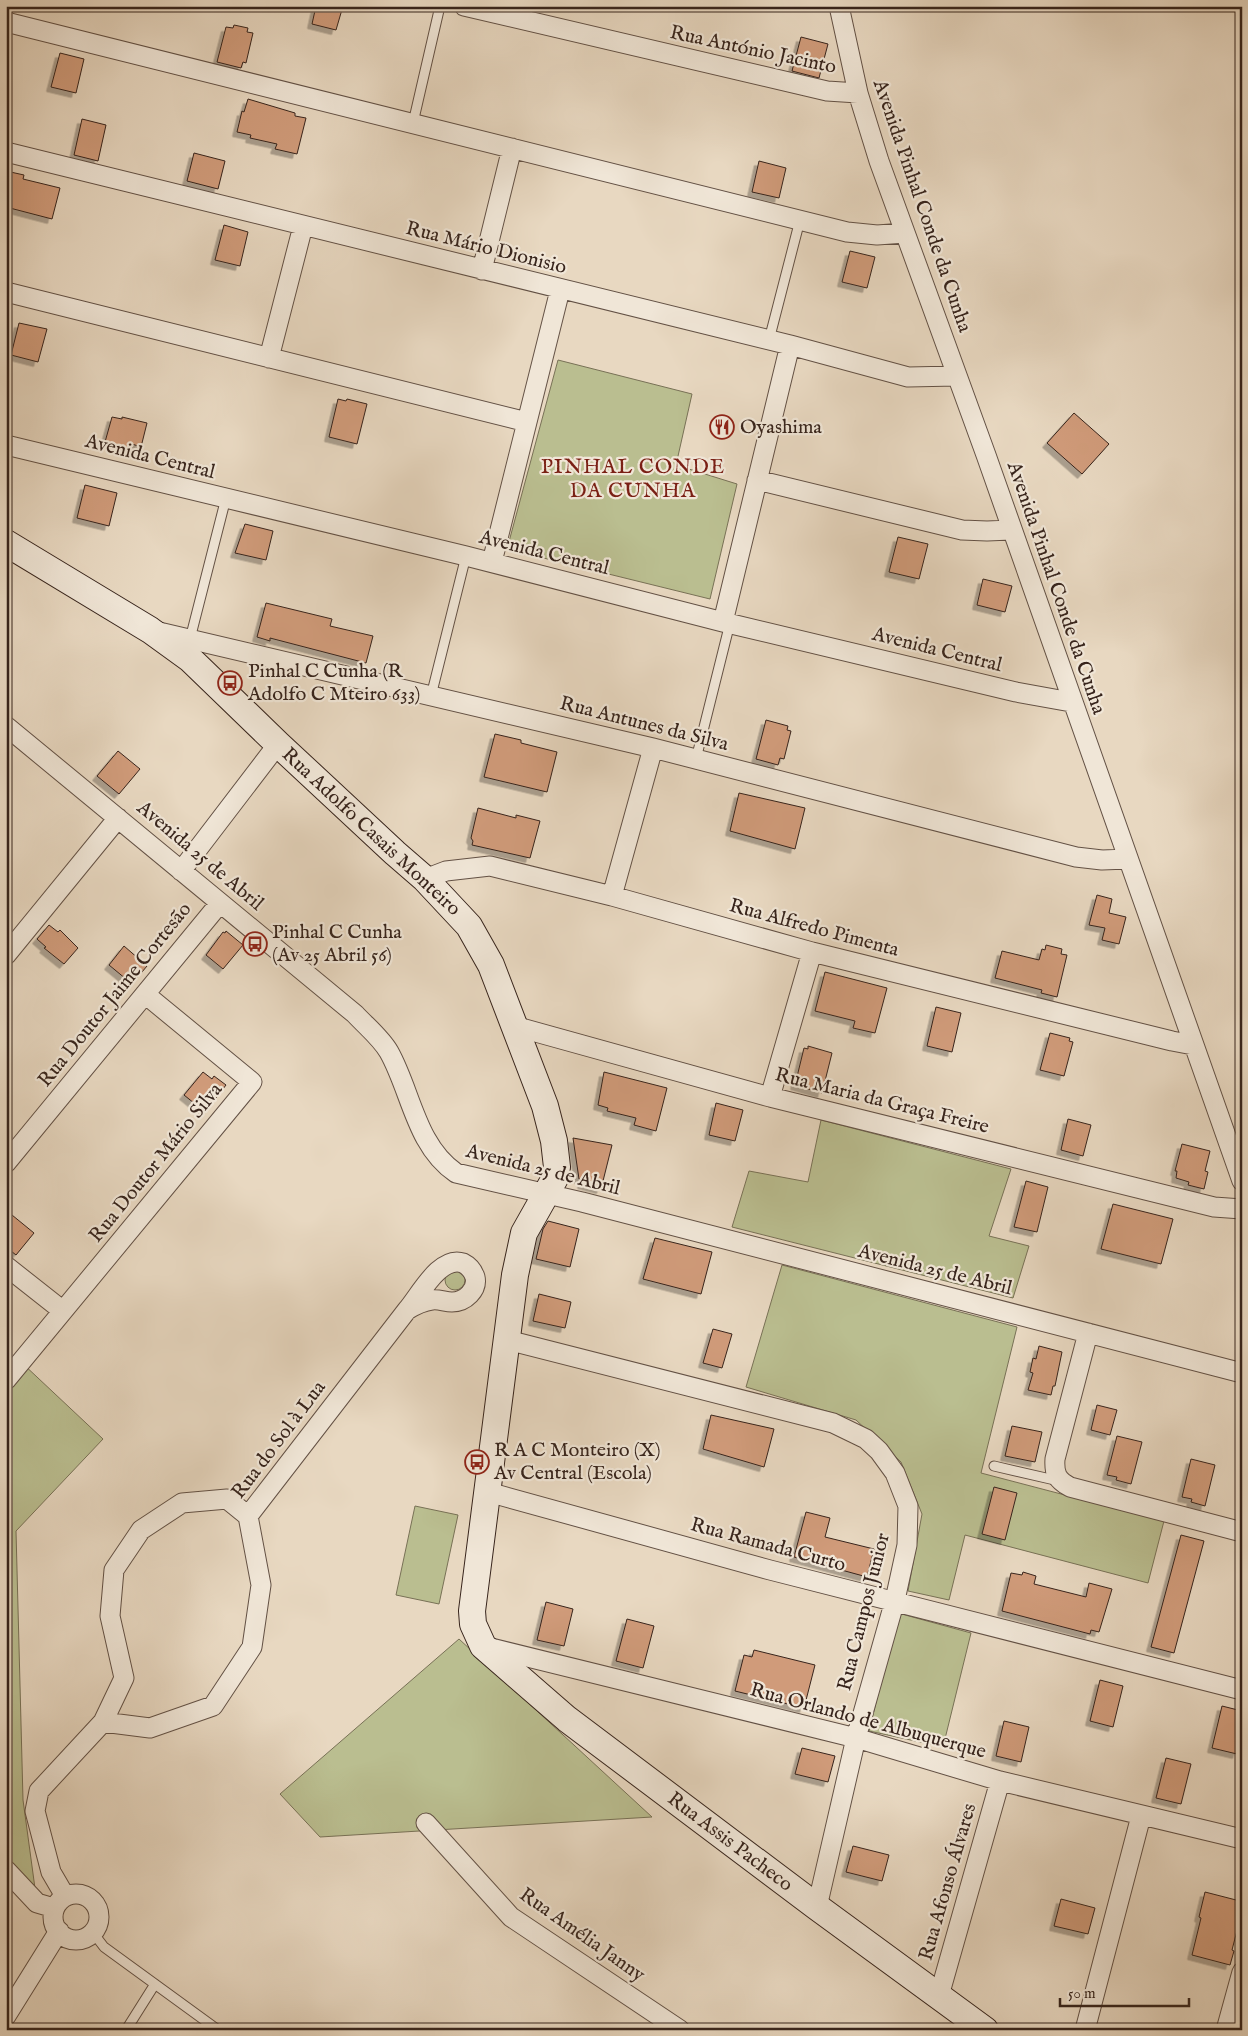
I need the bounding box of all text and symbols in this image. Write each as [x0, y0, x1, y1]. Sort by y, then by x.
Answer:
street label: Rua António Jacinto [667, 20, 839, 80]
street label: Avenida Pinhal Conde da Cunha [867, 75, 977, 336]
street label: Rua Mário Dionisio [403, 216, 569, 280]
restaurant icon: Oyashima [709, 414, 735, 440]
place label: Oyashima [740, 415, 822, 440]
street label: Avenida Central [81, 429, 218, 485]
district label: PINHAL CONDE DA CUNHA [541, 454, 725, 505]
street label: Avenida Pinhal Conde da Cunha [1001, 457, 1111, 718]
street label: Avenida Central [475, 525, 612, 581]
street label: Avenida Central [868, 622, 1005, 678]
place label: Pinhal C Cunha (R Adolfo C Mteiro 633) [247, 659, 420, 707]
bus stop icon: Pinhal C Cunha (R Adolfo C Mteiro 633) [217, 670, 243, 696]
street label: Rua Antunes da Silva [557, 691, 731, 757]
street label: Rua Adolfo Casais Monteiro [276, 742, 466, 922]
street label: Avenida 25 de Abril [131, 795, 269, 917]
street label: Rua Alfredo Pimenta [726, 893, 902, 963]
street label: Rua Doutor Jaime Cortesão [33, 897, 197, 1092]
place label: Pinhal C Cunha (Av 25 Abril 56) [272, 920, 402, 968]
bus stop icon: Pinhal C Cunha (Av 25 Abril 56) [242, 931, 268, 957]
street label: Rua Maria da Graça Freire [772, 1062, 992, 1140]
street label: Rua Doutor Mário Silva [84, 1078, 228, 1248]
street label: Avenida 25 de Abril [462, 1139, 623, 1201]
street label: Avenida 25 de Abril [854, 1239, 1015, 1301]
street label: Rua do Sol à Lua [226, 1376, 332, 1504]
place label: R A C Monteiro (X) Av Central (Escola) [493, 1438, 661, 1486]
bus stop icon: R A C Monteiro (X) Av Central (Escola) [464, 1449, 490, 1475]
street label: Rua Ramada Curto [688, 1512, 849, 1578]
street label: Rua Campos Junior [832, 1530, 896, 1694]
street label: Rua Orlando de Albuquerque [747, 1677, 989, 1765]
street label: Rua Assis Pacheco [662, 1787, 798, 1897]
street label: Rua Afonso Álvares [914, 1800, 982, 1964]
street label: Rua Amélia Janny [514, 1882, 650, 1988]
scale bar [1060, 1976, 1189, 2008]
text: 50 m [1068, 1984, 1096, 2003]

